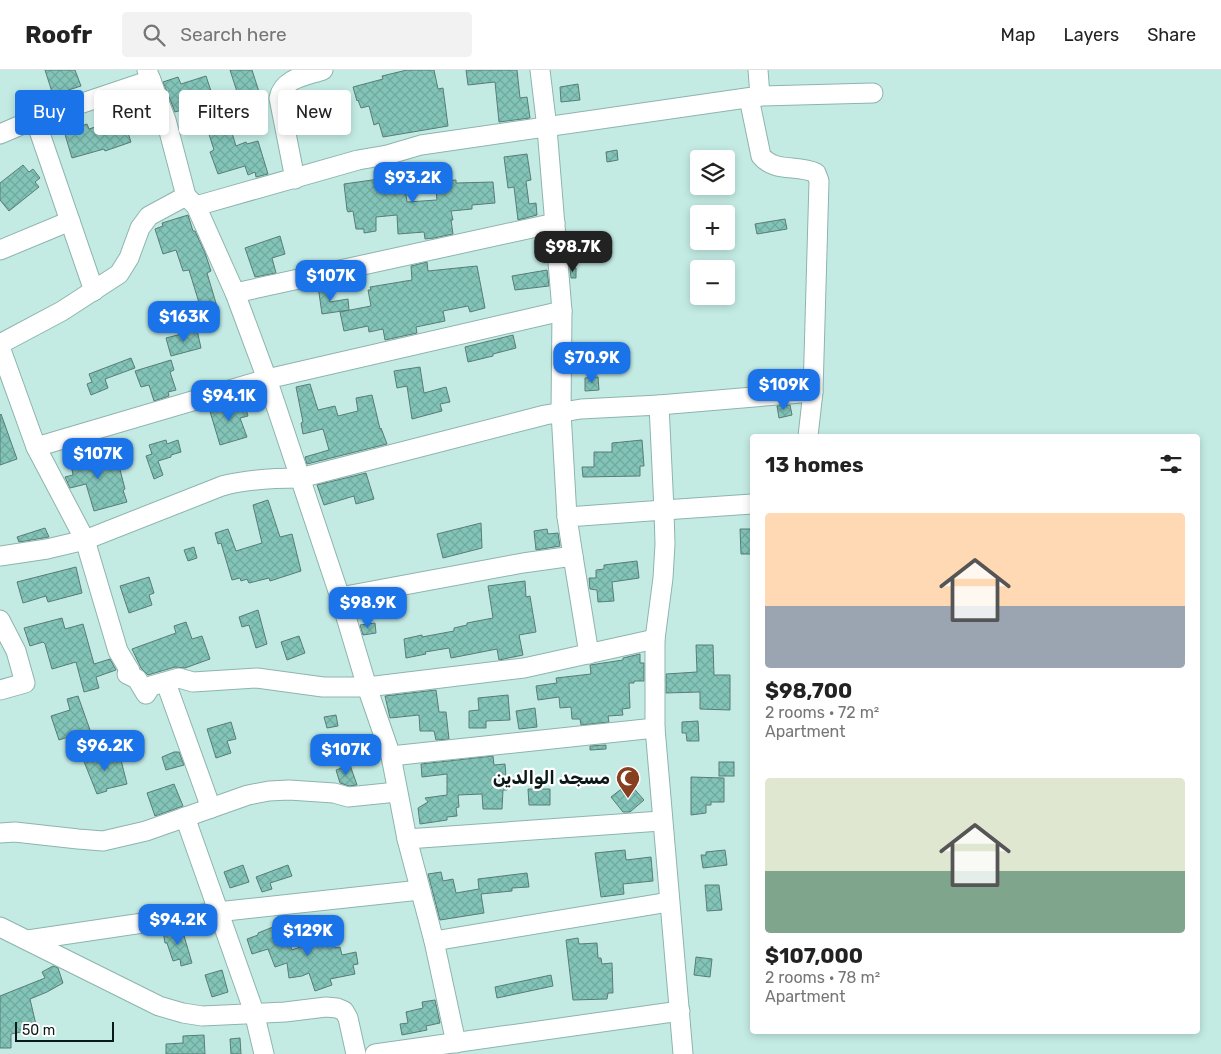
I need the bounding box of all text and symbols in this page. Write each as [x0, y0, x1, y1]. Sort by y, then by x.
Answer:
search box [122, 12, 472, 57]
text: Roofr [25, 21, 92, 49]
icon: search [140, 21, 168, 49]
text: Search here [180, 23, 287, 46]
text: Map [1001, 24, 1036, 46]
text: Layers [1064, 24, 1119, 46]
text: Share [1147, 24, 1196, 46]
chip: Buy [15, 90, 84, 135]
chip: Rent [94, 90, 169, 135]
chip: Filters [179, 90, 268, 135]
chip: New [278, 90, 351, 135]
map controls [690, 150, 735, 305]
button: layers [690, 150, 735, 195]
pin: $93.2K [372, 162, 454, 204]
text: $93.2K [385, 168, 441, 187]
button: + [690, 205, 735, 250]
pin: $98.7K [532, 230, 614, 273]
text: $98.7K [545, 237, 601, 256]
pin: $107K [296, 260, 366, 302]
button: − [690, 260, 735, 305]
text: $107K [306, 266, 356, 285]
pin: $163K [149, 300, 219, 343]
text: $163K [159, 307, 209, 326]
pin: $70.9K [551, 342, 633, 384]
text: $70.9K [564, 348, 620, 367]
pin: $109K [749, 368, 819, 411]
text: $109K [759, 375, 809, 394]
pin: $94.1K [188, 380, 270, 422]
text: $94.1K [202, 386, 256, 405]
pin: $107K [63, 438, 133, 480]
text: $107K [73, 444, 123, 463]
icon: filters [1157, 450, 1185, 478]
text: 13 homes [765, 452, 864, 477]
icon: home [930, 545, 1020, 635]
pin: $98.9K [327, 586, 409, 629]
text: $98.9K [340, 593, 396, 612]
text: $98,700 [765, 678, 852, 703]
text: 2 rooms · 72 m² [765, 703, 879, 722]
text: Apartment [765, 722, 845, 741]
pin: $96.2K [64, 730, 146, 772]
pin: $107K [311, 734, 381, 776]
text: $96.2K [77, 736, 133, 755]
text: $107K [321, 740, 371, 759]
mosque icon: مسجد الوالدين [615, 765, 641, 799]
place label: مسجد الوالدين [493, 767, 610, 789]
icon: home [930, 810, 1020, 900]
pin: $94.2K [137, 904, 219, 946]
text: $94.2K [149, 910, 207, 929]
pin: $129K [273, 914, 343, 957]
text: $129K [283, 921, 333, 940]
text: $107,000 [765, 943, 863, 968]
text: 2 rooms · 78 m² [765, 968, 880, 987]
text: Apartment [765, 987, 845, 1006]
scale bar [15, 1019, 114, 1042]
text: 50 m [22, 1022, 55, 1039]

